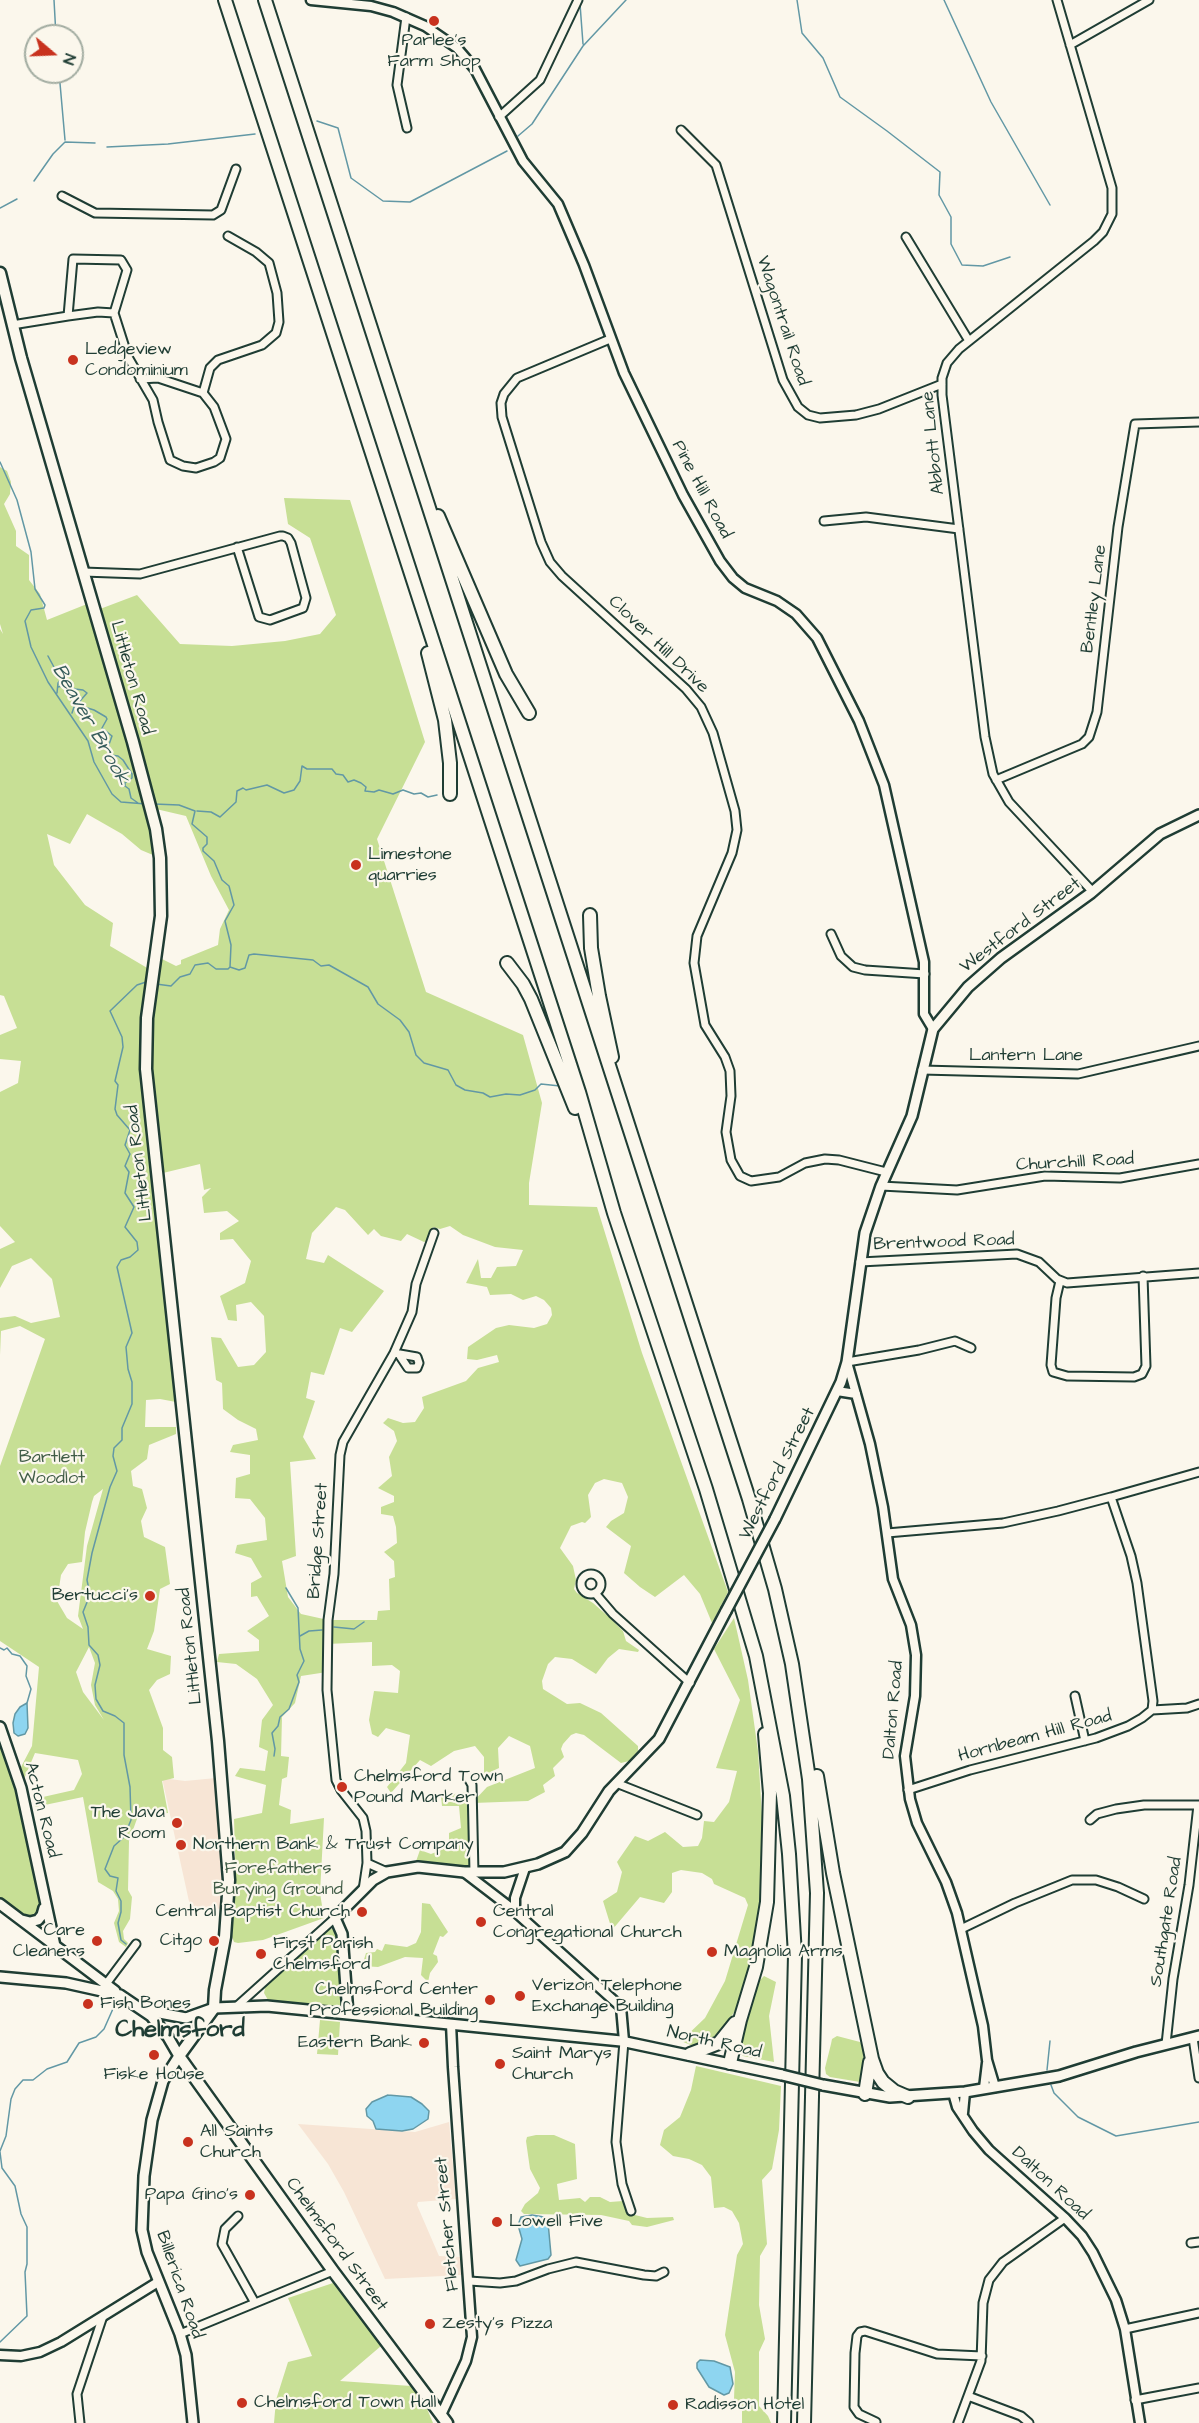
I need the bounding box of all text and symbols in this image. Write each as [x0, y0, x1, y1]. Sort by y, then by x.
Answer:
marker: Parlee's Farm Shop [427, 14, 441, 28]
north arrow [24, 24, 84, 84]
place label: Parlee's Farm Shop [387, 30, 481, 72]
text: N [57, 51, 81, 68]
street label: Wagontrail Road [751, 253, 813, 389]
place label: Ledgeview Condominium [85, 339, 188, 382]
marker: Ledgeview Condominium [66, 353, 80, 367]
street label: Abbott Lane [918, 390, 950, 496]
street label: Pine Hill Road [666, 437, 736, 543]
street label: Bentley Lane [1078, 544, 1112, 654]
street label: Clover Hill Drive [603, 591, 713, 699]
street label: Littleton Road [104, 619, 158, 737]
water label: Beaver Brook [46, 660, 134, 790]
place label: Limestone quarries [368, 844, 452, 886]
marker: Limestone quarries [349, 858, 363, 872]
street label: Westford Street [956, 874, 1086, 978]
street label: Lantern Lane [969, 1045, 1083, 1067]
street label: Littleton Road [122, 1103, 158, 1223]
street label: Churchill Road [1016, 1149, 1134, 1177]
street label: Brentwood Road [873, 1230, 1015, 1256]
street label: Westford Street [735, 1404, 821, 1544]
park label: Bartlett Woodlot [19, 1447, 85, 1490]
street label: Bridge Street [304, 1482, 334, 1600]
place label: Bertucci's [52, 1585, 138, 1607]
street label: Littleton Road [174, 1587, 208, 1705]
marker: Bertucci's [143, 1589, 157, 1603]
street label: Dalton Road [879, 1660, 909, 1760]
street label: Hornbeam Hill Road [956, 1706, 1114, 1768]
street label: Acton Road [19, 1760, 63, 1860]
place label: Chelmsford Town Pound Marker [354, 1766, 503, 1808]
marker: Chelmsford Town Pound Marker [335, 1780, 349, 1794]
place label: The Java Room [91, 1802, 165, 1844]
marker: The Java Room [170, 1816, 184, 1830]
place label: Northern Bank & Trust Company [193, 1834, 474, 1856]
marker: Northern Bank & Trust Company [174, 1838, 188, 1852]
street label: Southgate Road [1146, 1856, 1188, 1988]
park label: Forefathers Burying Ground [213, 1858, 343, 1900]
place label: Central Baptist Church [156, 1901, 350, 1923]
place label: Central Congregational Church [493, 1901, 682, 1944]
marker: Central Baptist Church [355, 1905, 369, 1919]
marker: Central Congregational Church [474, 1915, 488, 1929]
place label: Care Cleaners [13, 1920, 85, 1962]
place label: Citgo [160, 1930, 202, 1952]
place label: First Parish Chelmsford [273, 1933, 373, 1976]
marker: Care Cleaners [90, 1934, 104, 1948]
marker: Citgo [207, 1934, 221, 1948]
place label: Magnolia Arms [724, 1941, 843, 1963]
marker: Magnolia Arms [705, 1945, 719, 1959]
marker: First Parish Chelmsford [254, 1947, 268, 1961]
place label: Verizon Telephone Exchange Building [532, 1975, 682, 2018]
place label: Chelmsford Center Professional Building [309, 1979, 478, 2022]
marker: Verizon Telephone Exchange Building [513, 1989, 527, 2003]
place label: Fish Bones [100, 1993, 191, 2015]
marker: Chelmsford Center Professional Building [483, 1993, 497, 2007]
marker: Fish Bones [81, 1997, 95, 2011]
district label: Chelmsford [115, 2017, 245, 2045]
street label: North Road [665, 2022, 763, 2064]
place label: Eastern Bank [298, 2032, 412, 2054]
marker: Eastern Bank [417, 2036, 431, 2050]
place label: Saint Marys Church [512, 2043, 612, 2086]
marker: Fiske House [147, 2048, 161, 2062]
marker: Saint Marys Church [493, 2057, 507, 2071]
place label: Fiske House [103, 2064, 205, 2086]
place label: All Saints Church [200, 2121, 273, 2164]
marker: All Saints Church [181, 2135, 195, 2149]
street label: Dalton Road [1007, 2142, 1093, 2226]
street label: Fletcher Street [431, 2156, 465, 2292]
street label: Chelmsford Street [280, 2174, 392, 2316]
place label: Papa Gino's [145, 2184, 238, 2206]
marker: Papa Gino's [243, 2188, 257, 2202]
place label: Lowell Five [509, 2211, 603, 2233]
marker: Lowell Five [490, 2215, 504, 2229]
street label: Billerica Road [150, 2228, 208, 2342]
place label: Zesty's Pizza [442, 2313, 552, 2335]
marker: Zesty's Pizza [423, 2317, 437, 2331]
place label: Chelmsford Town Hall [254, 2392, 436, 2414]
place label: Radisson Hotel [685, 2394, 804, 2416]
marker: Chelmsford Town Hall [235, 2396, 249, 2410]
marker: Radisson Hotel [666, 2398, 680, 2412]

